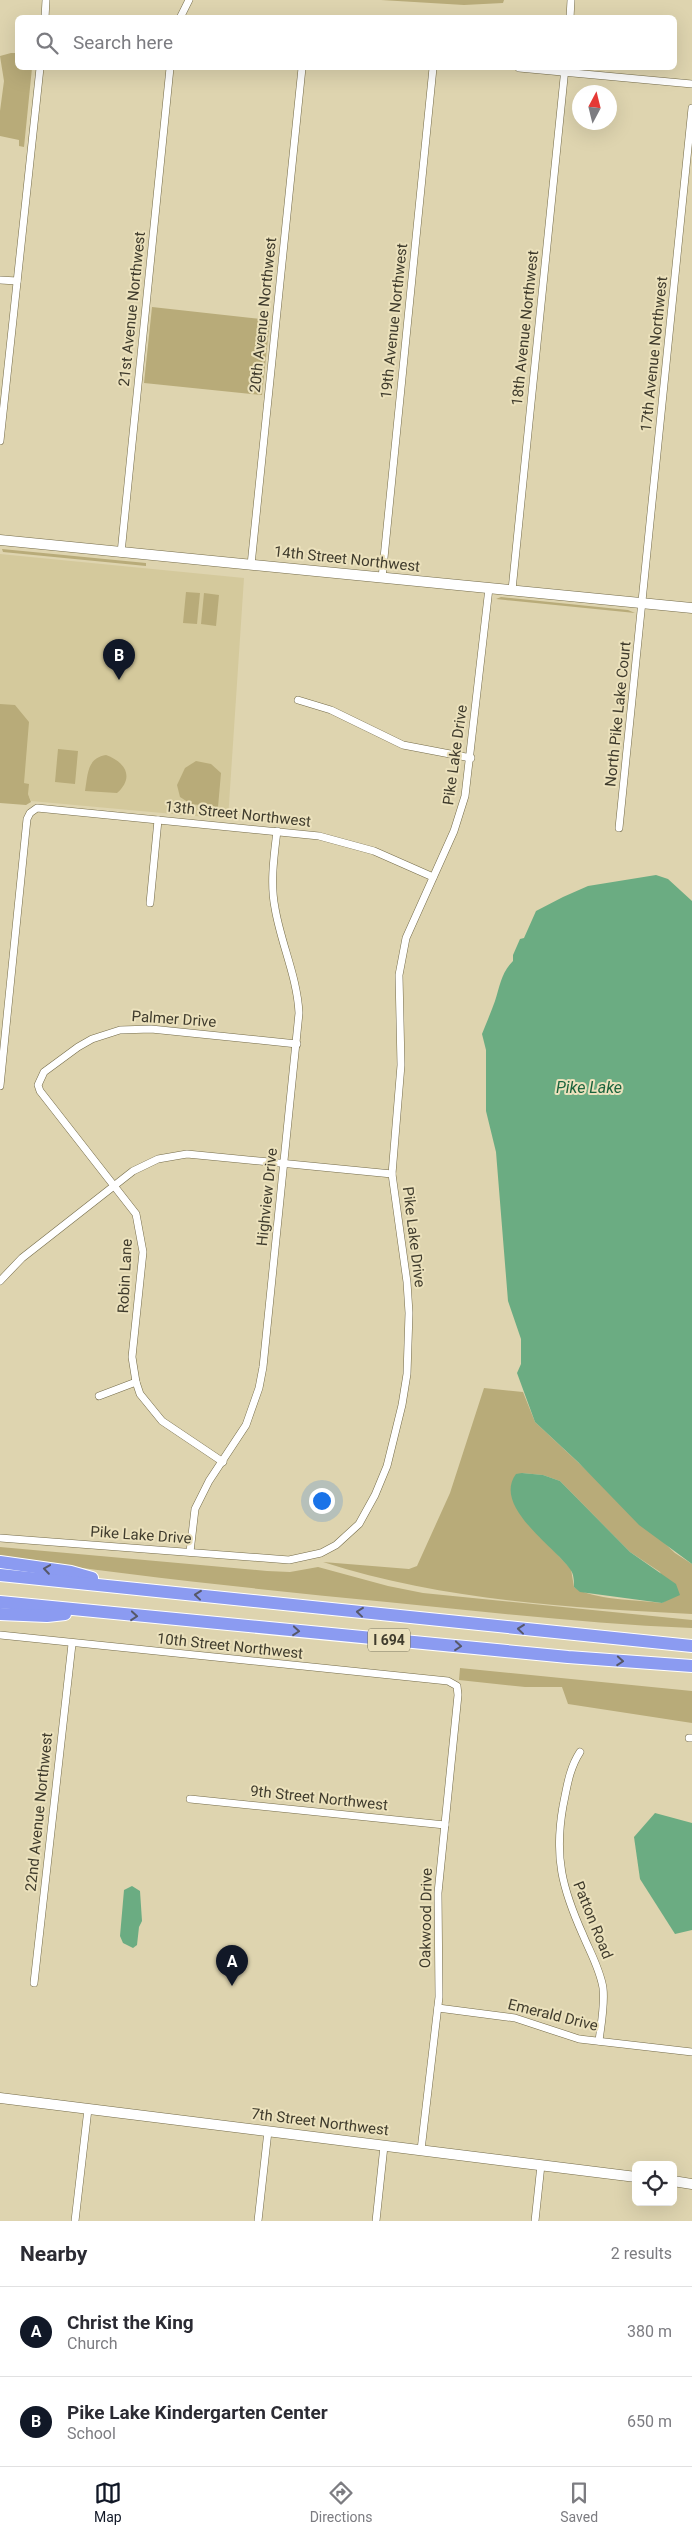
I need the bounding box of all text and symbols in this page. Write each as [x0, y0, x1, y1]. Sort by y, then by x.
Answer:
search box [15, 15, 677, 70]
icon: search [33, 29, 61, 57]
text: Search here [73, 31, 173, 54]
north arrow [572, 85, 617, 130]
street label: 21st Avenue Northwest [115, 231, 149, 387]
street label: 20th Avenue Northwest [246, 236, 280, 394]
street label: 19th Avenue Northwest [377, 242, 411, 400]
street label: 18th Avenue Northwest [508, 249, 542, 407]
street label: 17th Avenue Northwest [637, 275, 671, 433]
street label: 14th Street Northwest [273, 542, 421, 576]
pin: B [103, 639, 135, 680]
street label: North Pike Lake Court [601, 640, 635, 788]
street label: Pike Lake Drive [439, 704, 471, 806]
street label: 13th Street Northwest [164, 797, 312, 831]
street label: Palmer Drive [131, 1007, 217, 1031]
water label: Pike Lake [556, 1078, 622, 1097]
street label: Highview Drive [253, 1147, 281, 1247]
street label: Pike Lake Drive [399, 1186, 429, 1288]
street label: Robin Lane [114, 1238, 136, 1314]
your location [309, 1488, 335, 1514]
street label: Pike Lake Drive [90, 1522, 192, 1548]
one-way arrow [43, 1564, 51, 1574]
one-way arrow [194, 1590, 202, 1601]
one-way arrow [355, 1607, 363, 1618]
one-way arrow [130, 1610, 138, 1621]
one-way arrow [517, 1624, 525, 1635]
one-way arrow [292, 1625, 300, 1636]
road number: I 694 [368, 1628, 410, 1652]
street label: 10th Street Northwest [156, 1629, 304, 1663]
one-way arrow [454, 1641, 462, 1652]
one-way arrow [616, 1655, 624, 1666]
street label: 22nd Avenue Northwest [22, 1731, 56, 1892]
street label: 9th Street Northwest [249, 1782, 389, 1814]
street label: Oakwood Drive [416, 1868, 436, 1968]
street label: Patton Road [569, 1879, 617, 1961]
pin: A [216, 1945, 248, 1986]
street label: Emerald Drive [506, 1995, 600, 2035]
street label: 7th Street Northwest [250, 2105, 390, 2139]
map controls [632, 2161, 677, 2206]
button: locate [632, 2161, 677, 2206]
text: Nearby [20, 2242, 87, 2266]
text: 2 results [611, 2244, 672, 2263]
text: Christ the King [67, 2311, 194, 2334]
text: A [31, 2322, 41, 2341]
text: 380 m [627, 2322, 672, 2341]
text: Church [67, 2334, 118, 2353]
text: Pike Lake Kindergarten Center [67, 2401, 328, 2424]
text: B [31, 2412, 41, 2431]
text: 650 m [627, 2412, 672, 2431]
text: School [67, 2424, 116, 2443]
tab: Map [94, 2479, 122, 2525]
tab: Directions [310, 2479, 373, 2525]
tab: Saved [560, 2479, 598, 2525]

